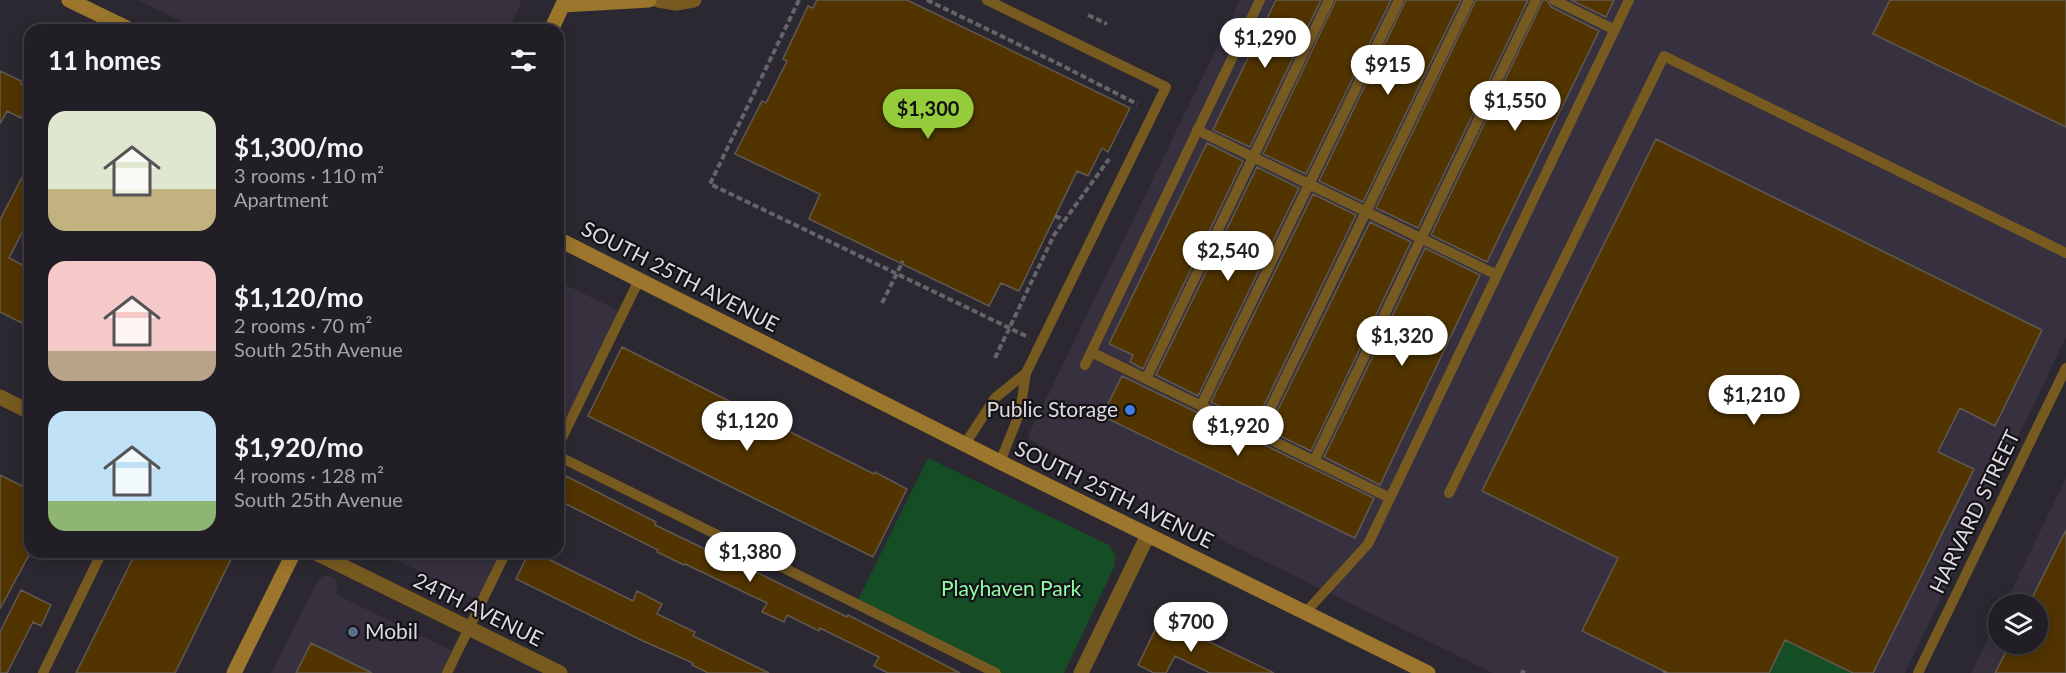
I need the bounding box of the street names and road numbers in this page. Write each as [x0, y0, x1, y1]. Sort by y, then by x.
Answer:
street label: SOUTH 25TH AVENUE [578, 215, 783, 336]
street label: HARVARD STREET [1923, 425, 2024, 597]
street label: SOUTH 25TH AVENUE [1011, 435, 1218, 553]
street label: 24TH AVENUE [410, 567, 547, 651]

